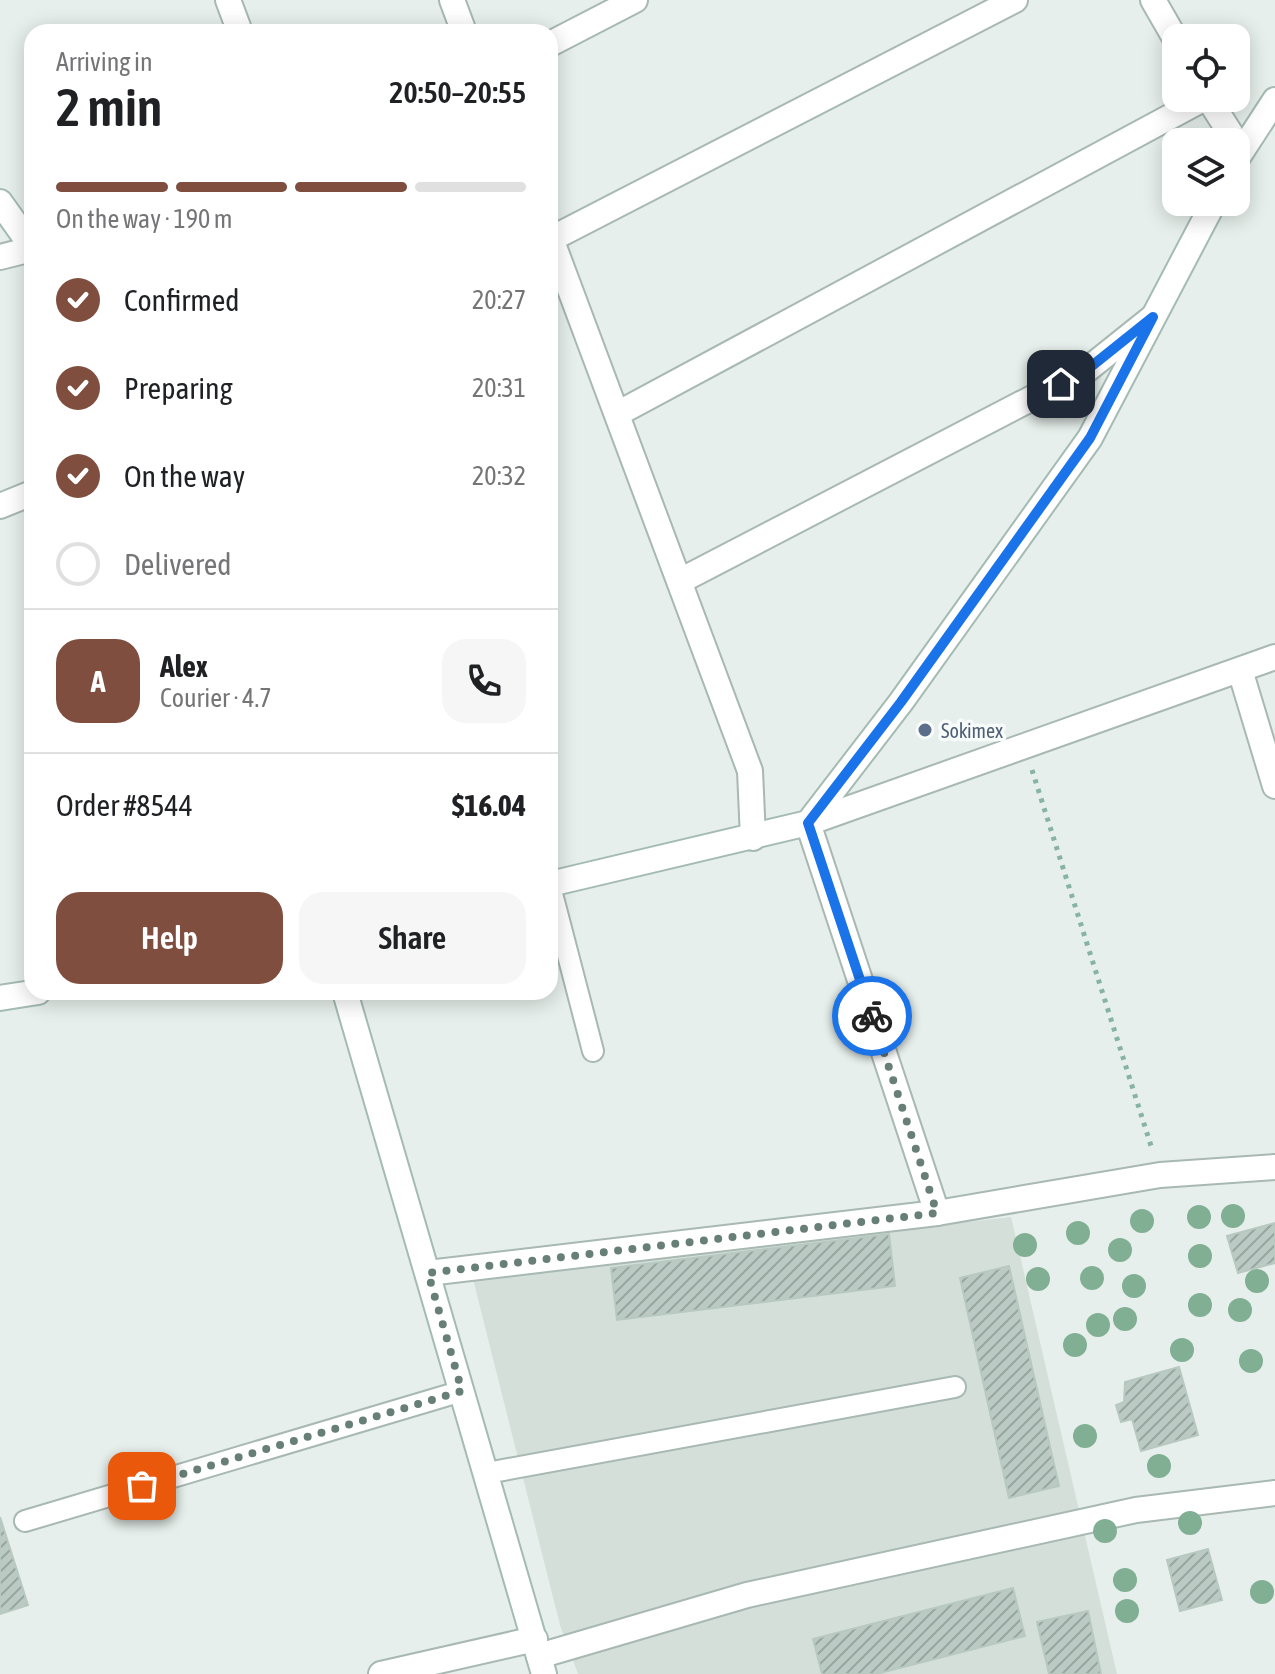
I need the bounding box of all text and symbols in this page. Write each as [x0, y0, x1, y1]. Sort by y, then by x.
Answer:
map controls [1162, 24, 1250, 216]
button: locate [1162, 24, 1250, 112]
text: Arriving in [56, 47, 153, 77]
text: 20:50–20:55 [389, 75, 526, 109]
text: 2 min [56, 77, 162, 137]
button: layers [1162, 128, 1250, 216]
text: On the way · 190 m [56, 204, 233, 234]
icon: check [56, 278, 100, 322]
text: Confirmed [124, 283, 239, 317]
text: 20:27 [472, 285, 526, 315]
pin [1027, 350, 1095, 418]
icon: home [1039, 362, 1083, 406]
icon: check [56, 366, 100, 410]
text: Preparing [124, 371, 233, 405]
text: 20:31 [472, 373, 526, 403]
icon: check [56, 454, 100, 498]
text: On the way [124, 459, 245, 493]
text: 20:32 [472, 461, 526, 491]
text: Delivered [124, 547, 232, 581]
button: phone [442, 639, 526, 723]
text: Alex [160, 649, 208, 683]
text: A [91, 664, 105, 698]
text: Courier · 4.7 [160, 683, 271, 713]
place label: Sokimex [941, 719, 1003, 742]
marker: Sokimex [916, 721, 934, 739]
text: Order #8544 [56, 788, 193, 822]
text: $16.04 [452, 788, 526, 822]
button: Help [56, 892, 283, 984]
button: Share [299, 892, 526, 984]
courier [832, 976, 912, 1056]
icon: bike [850, 994, 894, 1038]
pin [108, 1452, 176, 1520]
icon: bag [120, 1464, 164, 1508]

